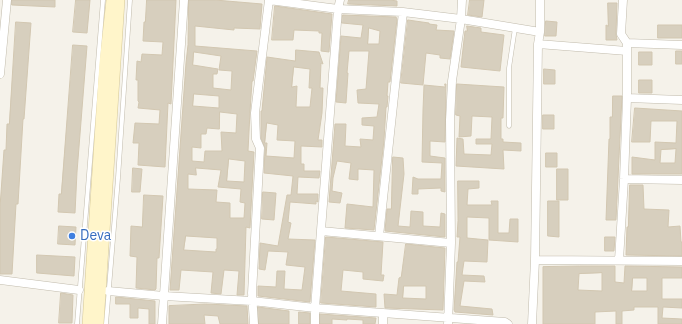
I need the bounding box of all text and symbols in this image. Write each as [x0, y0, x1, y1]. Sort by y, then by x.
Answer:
place label: Deva [80, 228, 111, 244]
marker: Deva [67, 231, 77, 241]

